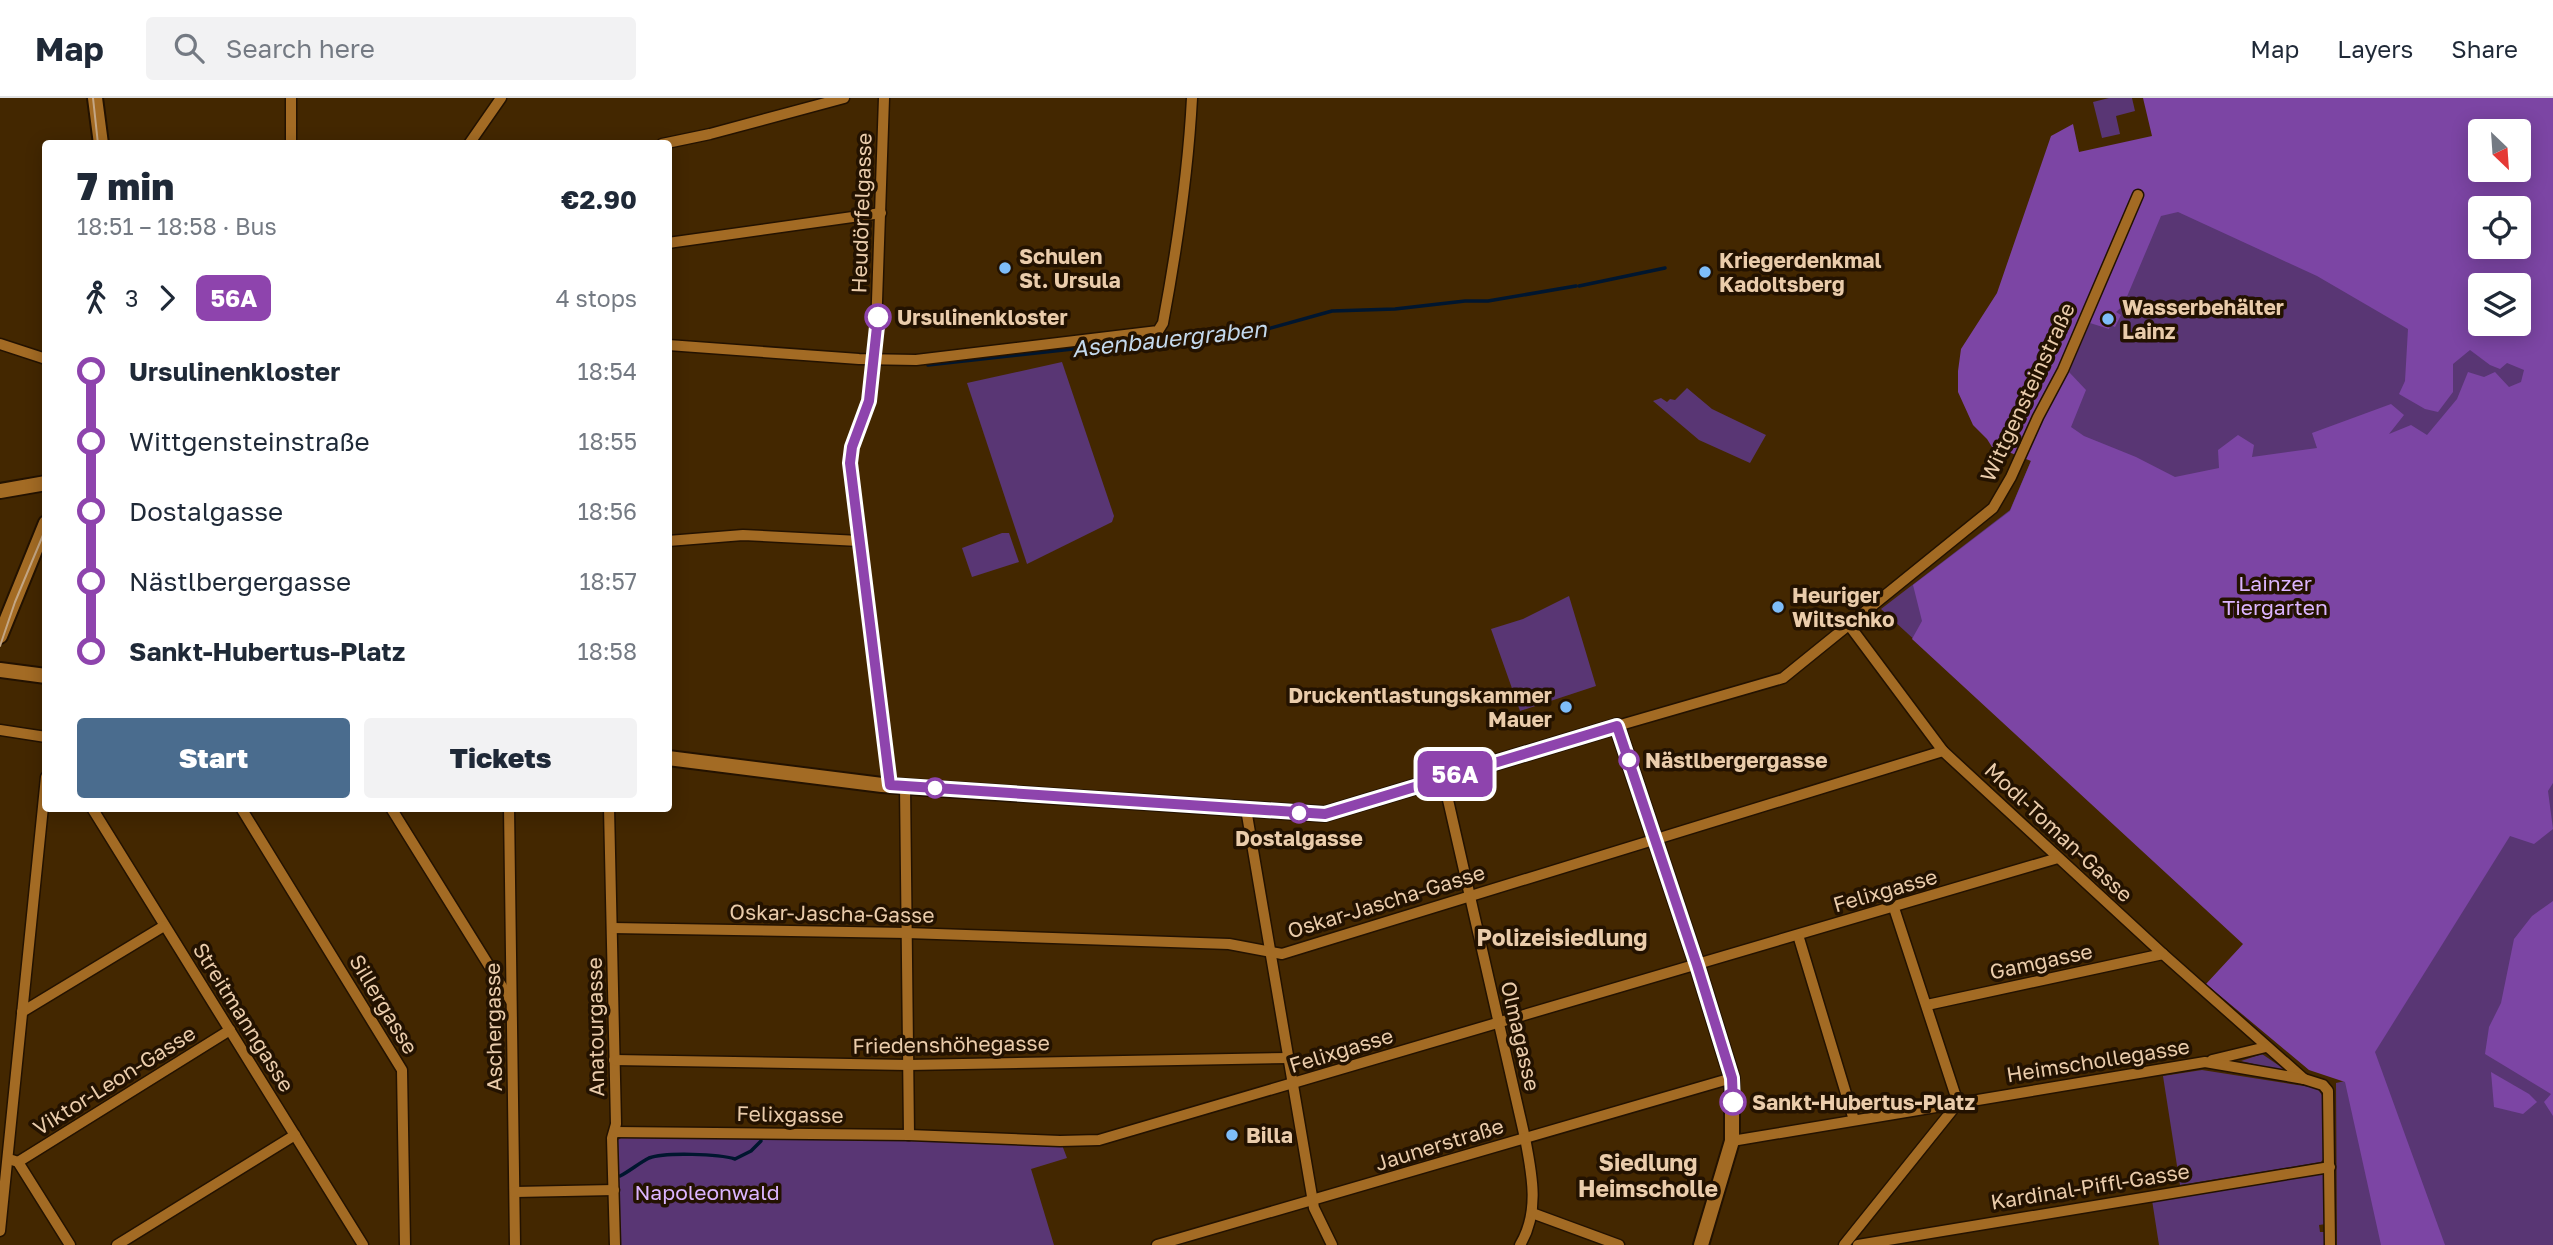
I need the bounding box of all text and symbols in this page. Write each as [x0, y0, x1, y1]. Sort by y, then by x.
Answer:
search box [146, 17, 636, 80]
text: Map [35, 29, 104, 68]
icon: search [170, 29, 208, 67]
text: Search here [226, 33, 375, 64]
text: Map [2250, 34, 2299, 63]
text: Layers [2337, 34, 2413, 63]
text: Share [2451, 34, 2518, 63]
north arrow [2468, 119, 2530, 182]
map controls [2468, 119, 2531, 336]
street label: Heudörfelgasse [845, 132, 877, 294]
text: 7 min [77, 163, 174, 208]
text: €2.90 [561, 184, 637, 215]
button: locate [2468, 196, 2531, 259]
text: 18:51 – 18:58 · Bus [77, 212, 277, 240]
place label: Schulen St. Ursula [1019, 243, 1121, 293]
place label: Kriegerdenkmal Kadoltsberg [1719, 247, 1882, 297]
marker: Schulen St. Ursula [997, 260, 1013, 276]
marker: Kriegerdenkmal Kadoltsberg [1697, 264, 1713, 280]
button: layers [2468, 273, 2531, 336]
icon: walk [77, 279, 115, 317]
icon: forward [148, 279, 186, 317]
text: 56A [210, 283, 257, 312]
text: 3 [125, 284, 138, 312]
text: 4 stops [556, 284, 637, 312]
place label: Wasserbehälter Lainz [2122, 294, 2284, 344]
street label: Wittgensteinstraße [1974, 298, 2080, 486]
marker: Ursulinenkloster [865, 304, 891, 330]
place label: Ursulinenkloster [897, 304, 1068, 330]
marker: Wasserbehälter Lainz [2100, 311, 2116, 327]
water label: Asenbauergraben [1070, 314, 1269, 362]
text: Ursulinenkloster [129, 356, 340, 387]
text: 18:54 [578, 357, 637, 385]
text: Wittgensteinstraße [129, 426, 370, 457]
text: 18:55 [578, 427, 637, 455]
text: Dostalgasse [129, 496, 283, 527]
text: 18:56 [578, 497, 637, 525]
text: Nästlbergergasse [129, 566, 351, 597]
text: 18:57 [579, 567, 637, 595]
park label: Lainzer Tiergarten [2222, 570, 2328, 620]
place label: Heuriger Wiltschko [1792, 582, 1895, 632]
marker: Heuriger Wiltschko [1770, 599, 1786, 615]
text: Sankt-Hubertus-Platz [129, 636, 405, 667]
text: 18:58 [578, 637, 637, 665]
place label: Druckentlastungskammer Mauer [1288, 682, 1552, 732]
marker: Druckentlastungskammer Mauer [1558, 699, 1574, 715]
button: Start [77, 718, 350, 798]
button: Tickets [364, 718, 637, 798]
place label: Nästlbergergasse [1645, 747, 1828, 773]
marker: Nästlbergergasse [1619, 750, 1639, 770]
line badge: 56A [1415, 751, 1495, 797]
street label: Modl-Toman-Gasse [1980, 757, 2138, 907]
text: 56A [1432, 759, 1478, 788]
unlabelled marker [925, 778, 945, 798]
marker: Dostalgasse [1289, 803, 1309, 823]
place label: Dostalgasse [1235, 825, 1363, 851]
street label: Oskar-Jascha-Gasse [1284, 859, 1488, 943]
street label: Felixgasse [1830, 863, 1940, 917]
street label: Oskar-Jascha-Gasse [729, 898, 935, 928]
district label: Polizeisiedlung [1477, 923, 1647, 951]
street label: Gamgasse [1987, 937, 2095, 985]
street label: Streitmanngasse [188, 938, 300, 1096]
street label: Sillergasse [344, 949, 424, 1059]
street label: Anatourgasse [581, 957, 609, 1097]
street label: Aschergasse [479, 962, 507, 1092]
street label: Olmagasse [1496, 979, 1546, 1093]
street label: Viktor-Leon-Gasse [28, 1020, 200, 1140]
street label: Felixgasse [1286, 1022, 1396, 1078]
street label: Friedenshöhegasse [852, 1029, 1050, 1059]
street label: Heimschollegasse [2005, 1033, 2191, 1087]
marker: Sankt-Hubertus-Platz [1720, 1089, 1746, 1115]
place label: Sankt-Hubertus-Platz [1752, 1089, 1975, 1115]
street label: Felixgasse [736, 1100, 844, 1128]
street label: Jaunerstraße [1371, 1112, 1507, 1176]
place label: Billa [1246, 1122, 1293, 1148]
marker: Billa [1224, 1127, 1240, 1143]
district label: Siedlung Heimscholle [1578, 1148, 1718, 1202]
street label: Kardinal-Piffl-Gasse [1989, 1157, 2191, 1215]
park label: Napoleonwald [634, 1179, 780, 1205]

